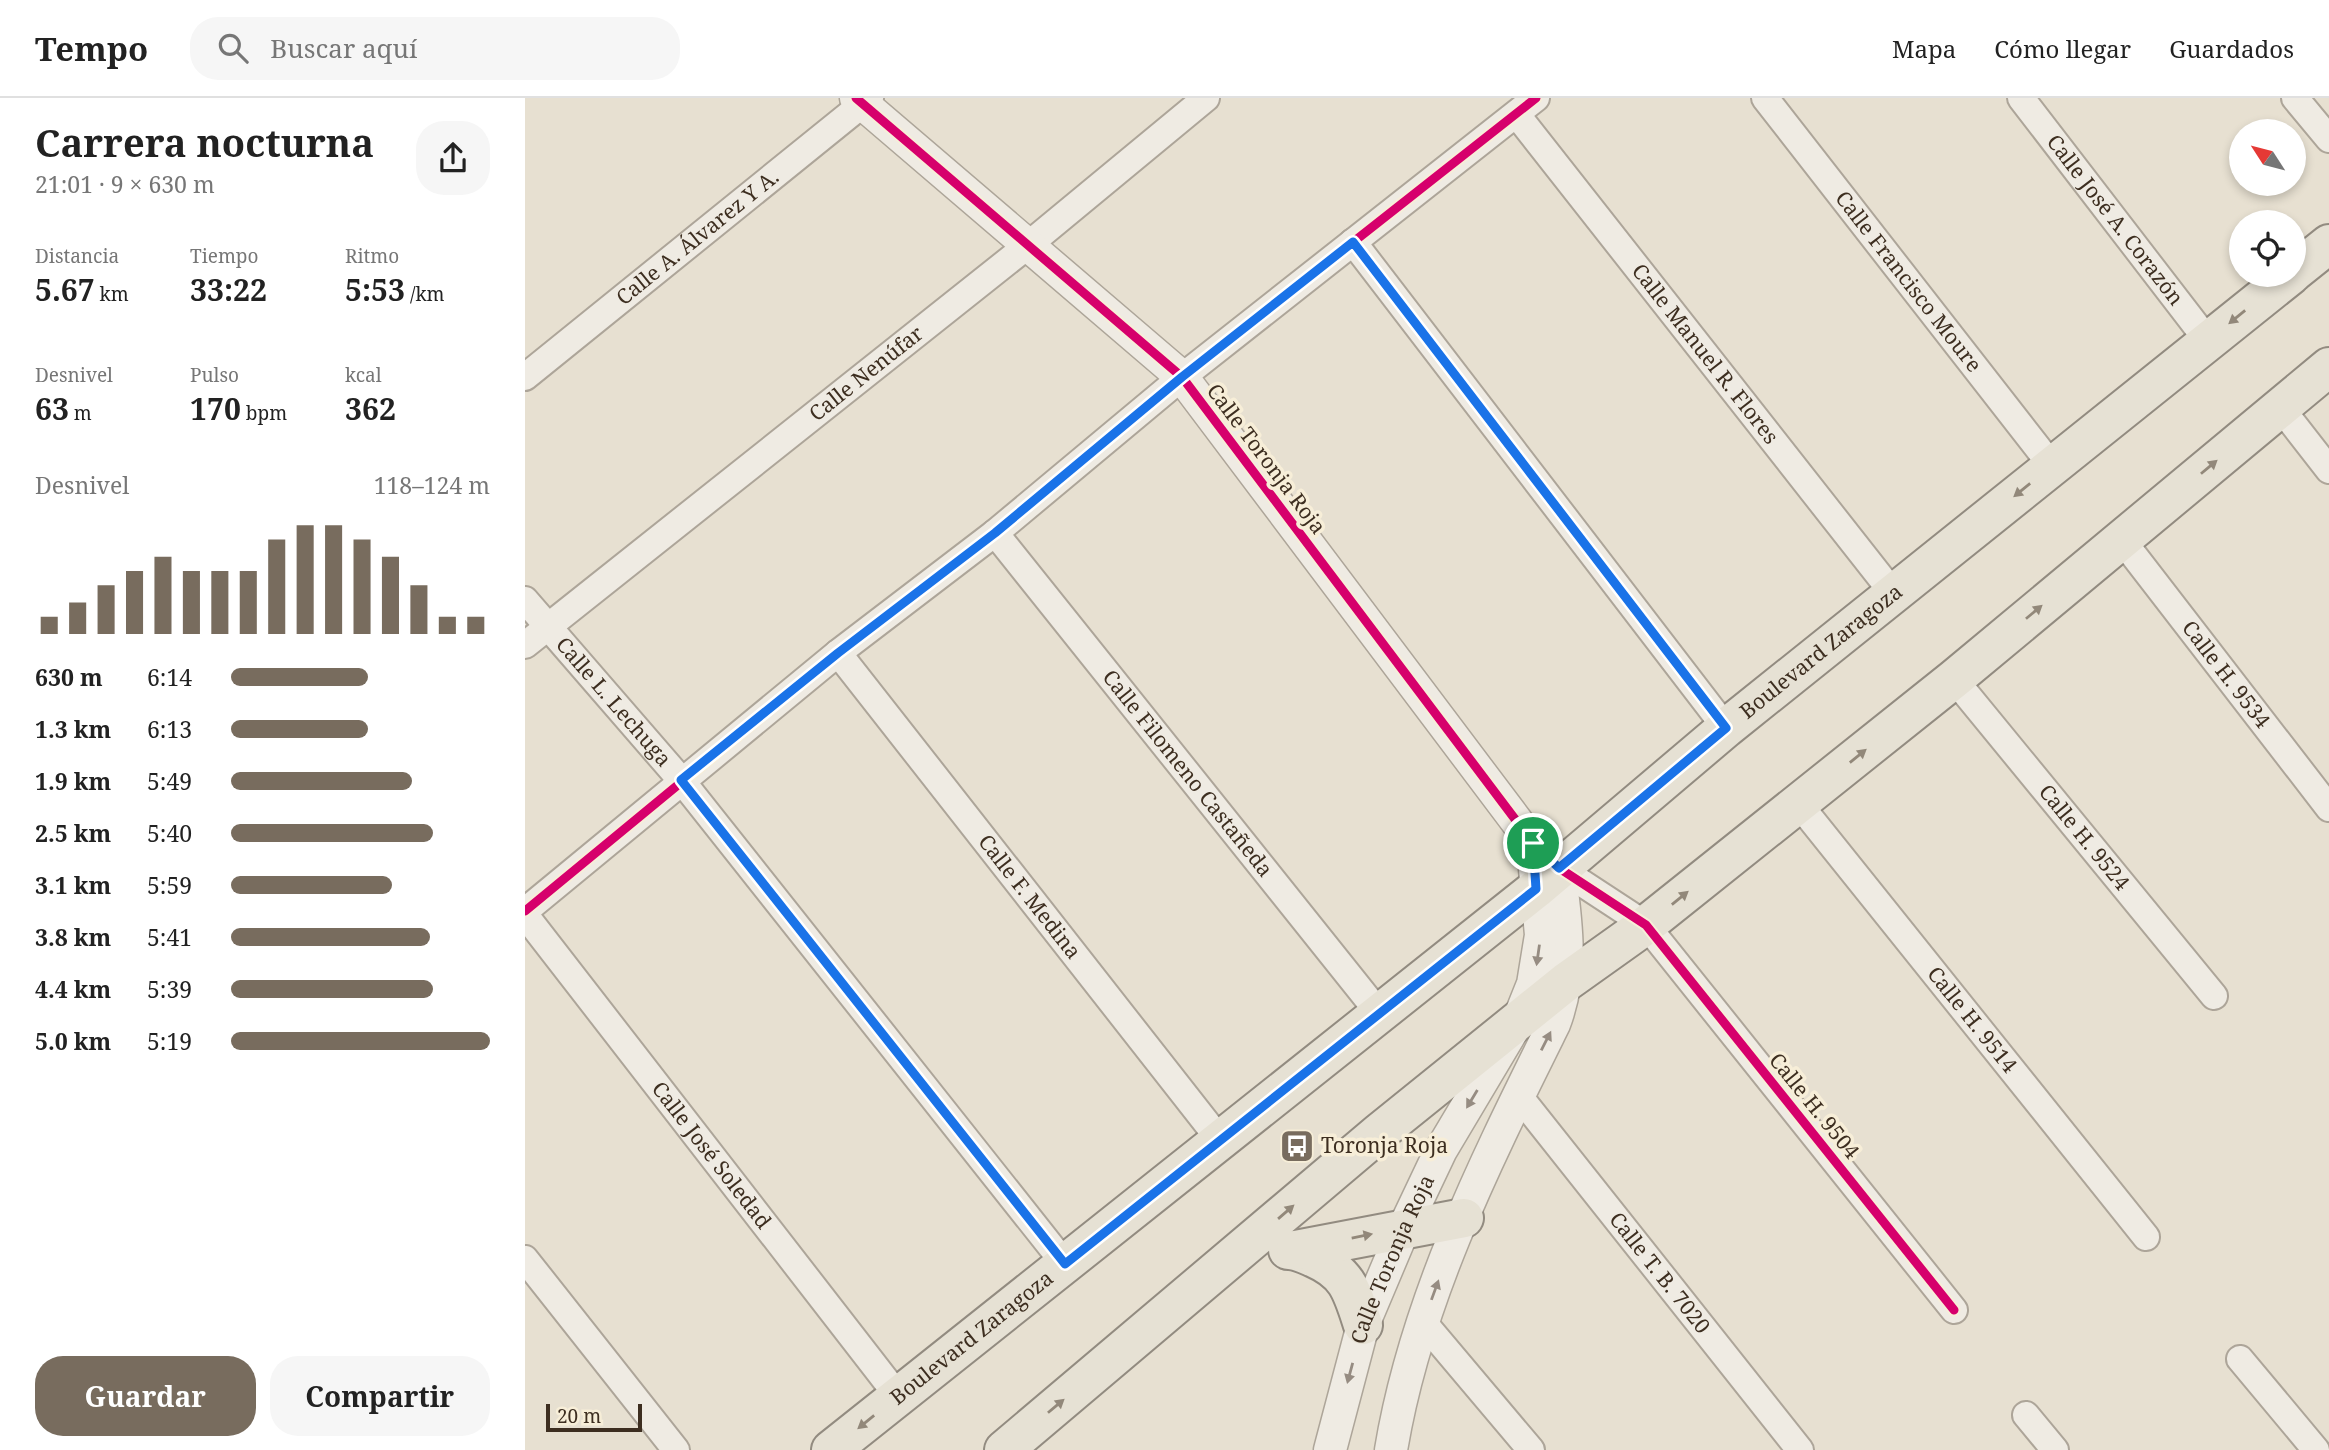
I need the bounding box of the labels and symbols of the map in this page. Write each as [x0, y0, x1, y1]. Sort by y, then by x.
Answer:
north arrow [2229, 119, 2307, 196]
street label: Calle José A. Corazón [2041, 128, 2190, 311]
street label: Calle A. Álvarez Y A. [610, 162, 784, 311]
street label: Calle Francisco Moure [1830, 185, 1989, 377]
street label: Calle Manuel R. Flores [1626, 257, 1785, 449]
one-way arrow [2229, 310, 2247, 325]
street label: Calle Nenúfar [803, 319, 929, 427]
street label: Calle Toronja Roja [1201, 377, 1333, 539]
one-way arrow [2200, 459, 2218, 475]
one-way arrow [2013, 483, 2031, 498]
street label: Boulevard Zaragoza [1733, 577, 1908, 725]
one-way arrow [2026, 605, 2043, 620]
street label: Calle H. 9534 [2176, 614, 2277, 734]
street label: Calle L. Lechuga [550, 631, 678, 772]
street label: Calle Filomeno Castañeda [1097, 664, 1280, 882]
one-way arrow [1848, 748, 1866, 763]
street label: Calle H. 9524 [2033, 778, 2137, 896]
pin [1503, 813, 1563, 873]
street label: Calle F. Medina [972, 828, 1088, 964]
one-way arrow [1671, 891, 1689, 906]
one-way arrow [1533, 945, 1544, 967]
street label: Calle H. 9514 [1921, 960, 2024, 1078]
one-way arrow [1541, 1031, 1552, 1051]
street label: Calle H. 9504 [1763, 1047, 1866, 1164]
street label: Calle José Soledad [646, 1075, 778, 1234]
one-way arrow [1465, 1089, 1478, 1108]
bus stop icon: Toronja Roja [1278, 1127, 1316, 1165]
place label: Toronja Roja [1321, 1131, 1448, 1159]
street label: Calle Toronja Roja [1344, 1170, 1440, 1347]
one-way arrow [1278, 1205, 1295, 1220]
street label: Calle T. B. 7020 [1603, 1206, 1717, 1339]
one-way arrow [1351, 1231, 1373, 1242]
street label: Boulevard Zaragoza [884, 1264, 1059, 1411]
one-way arrow [1429, 1279, 1440, 1300]
one-way arrow [1344, 1362, 1355, 1384]
one-way arrow [1047, 1398, 1065, 1414]
scale bar [546, 1401, 642, 1433]
one-way arrow [858, 1414, 876, 1429]

